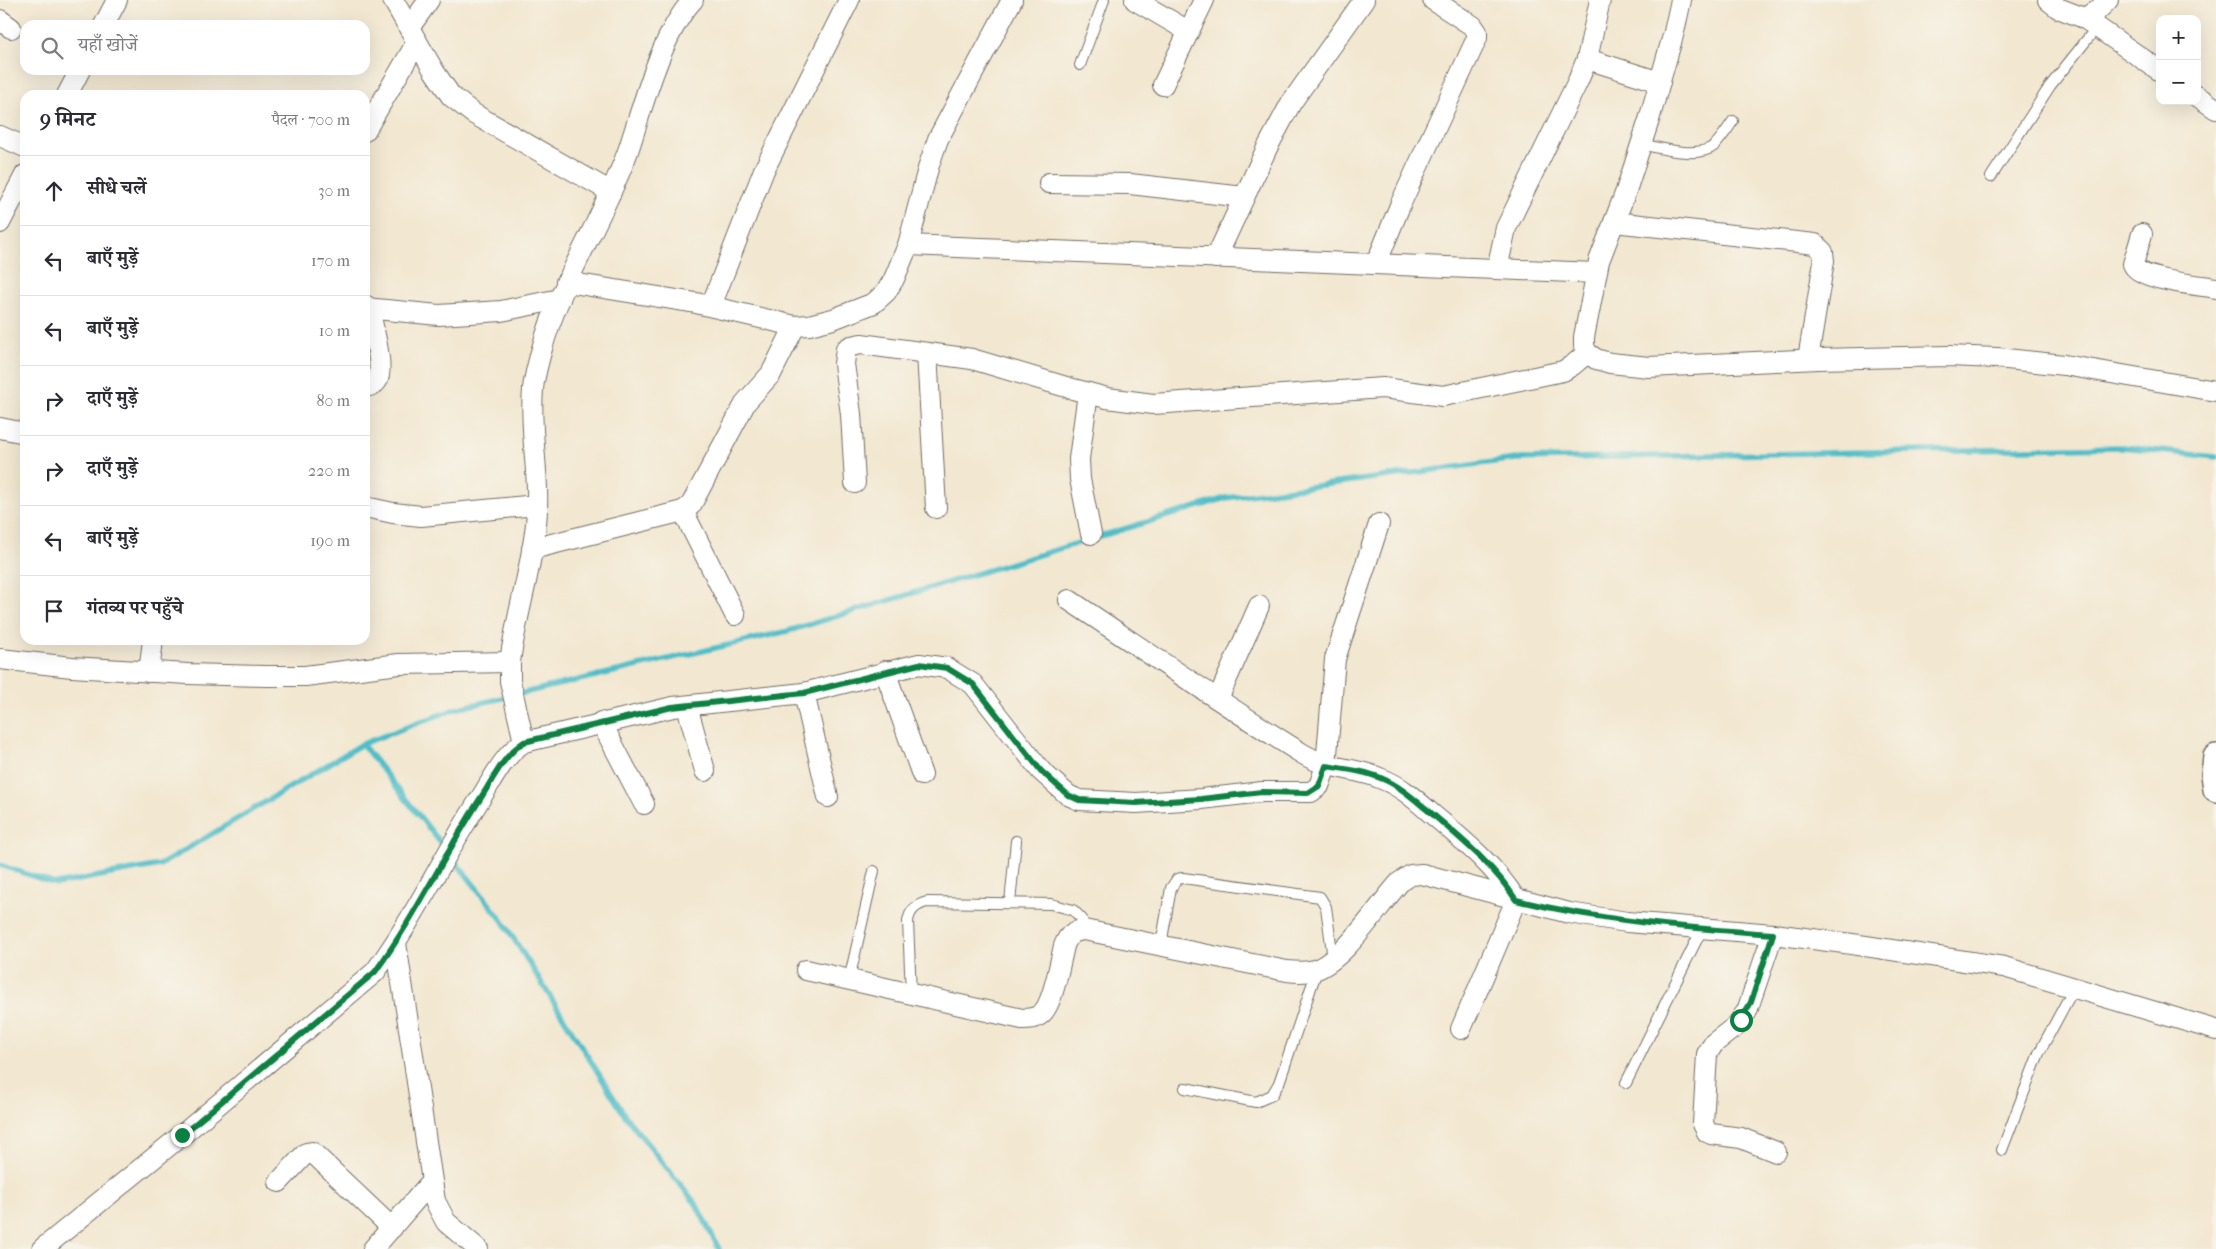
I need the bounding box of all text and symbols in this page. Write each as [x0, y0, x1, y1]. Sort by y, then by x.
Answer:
map controls [2156, 15, 2201, 105]
button: + [2156, 15, 2201, 60]
search box [20, 20, 370, 75]
icon: search [38, 34, 66, 62]
text: यहाँ खोजें [78, 34, 138, 56]
button: − [2156, 60, 2201, 105]
text: 9 मिनट [40, 107, 95, 131]
text: पैदल · 700 m [272, 110, 350, 129]
icon: ahead [40, 177, 68, 205]
text: सीधे चलें [87, 177, 146, 199]
text: 30 m [318, 181, 350, 200]
icon: left [40, 247, 68, 275]
text: बाएँ मुड़ें [87, 247, 138, 269]
text: 170 m [311, 251, 350, 270]
icon: left [40, 317, 68, 345]
text: बाएँ मुड़ें [87, 317, 138, 339]
text: 10 m [319, 321, 350, 340]
icon: right [40, 387, 68, 415]
text: दाएँ मुड़ें [87, 387, 138, 409]
text: 80 m [316, 391, 350, 410]
icon: right [40, 457, 68, 485]
text: दाएँ मुड़ें [87, 457, 138, 479]
text: 220 m [308, 461, 350, 480]
icon: left [40, 527, 68, 555]
text: बाएँ मुड़ें [87, 527, 138, 549]
text: 190 m [310, 531, 350, 550]
icon: arrive [40, 597, 68, 625]
text: गंतव्य पर पहुँचे [87, 597, 183, 619]
route start [1730, 1009, 1753, 1032]
route end [171, 1124, 194, 1147]

